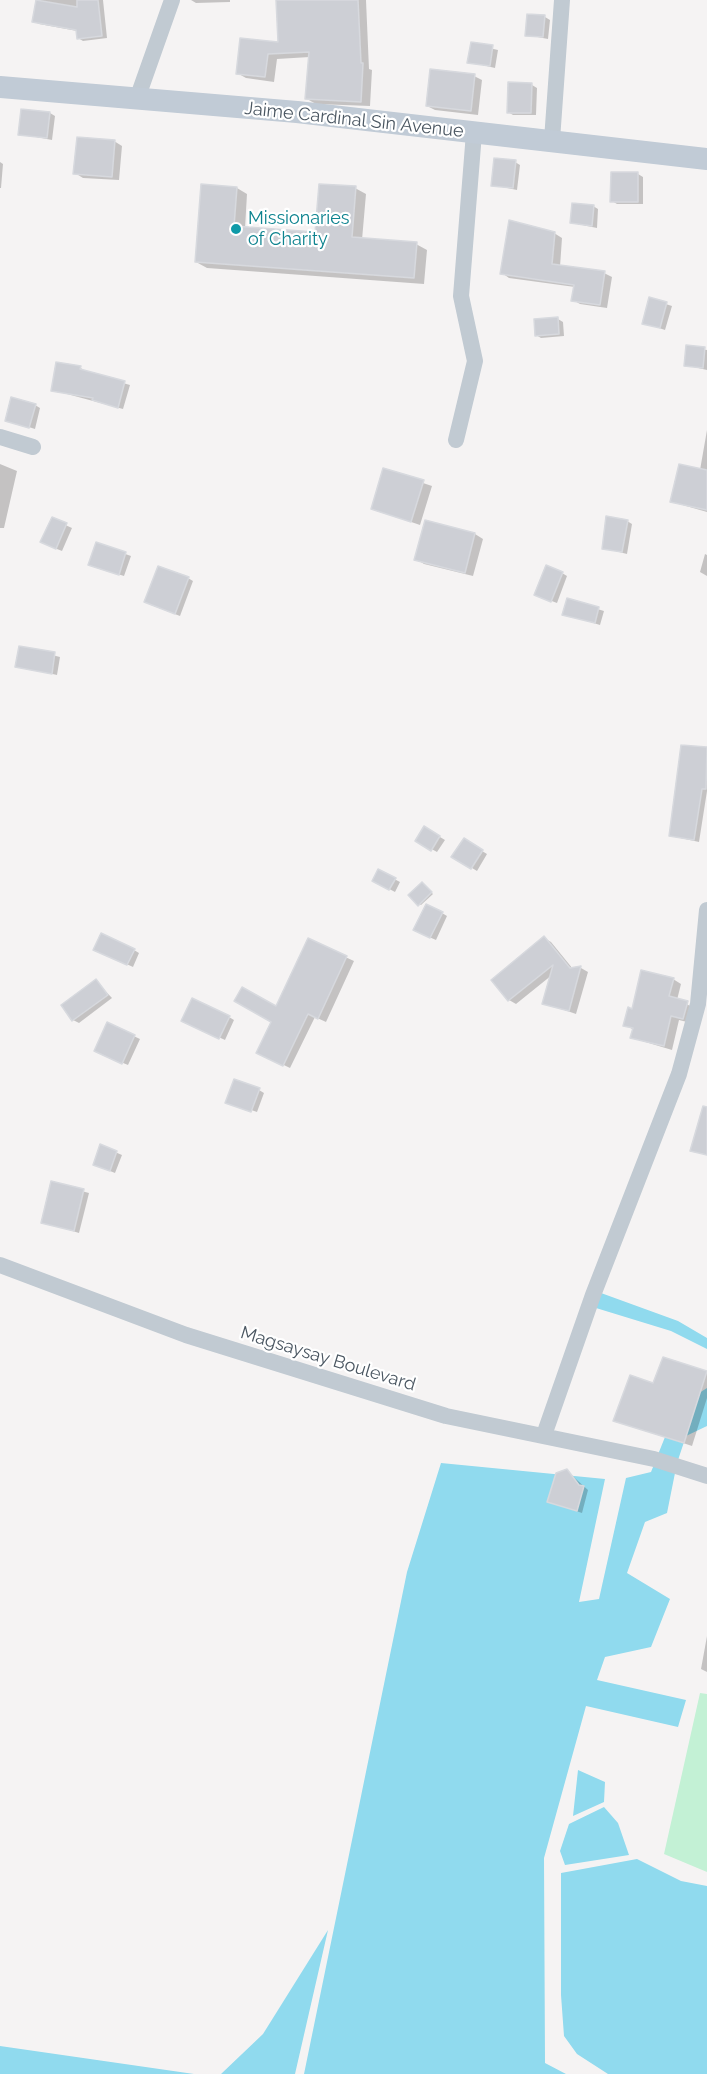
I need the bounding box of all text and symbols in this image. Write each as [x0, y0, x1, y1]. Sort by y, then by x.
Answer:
street label: Jaime Cardinal Sin Avenue [243, 98, 465, 142]
place label: Missionaries of Charity [248, 208, 350, 250]
marker: Missionaries of Charity [229, 222, 243, 236]
street label: Magsaysay Boulevard [238, 1322, 418, 1396]

